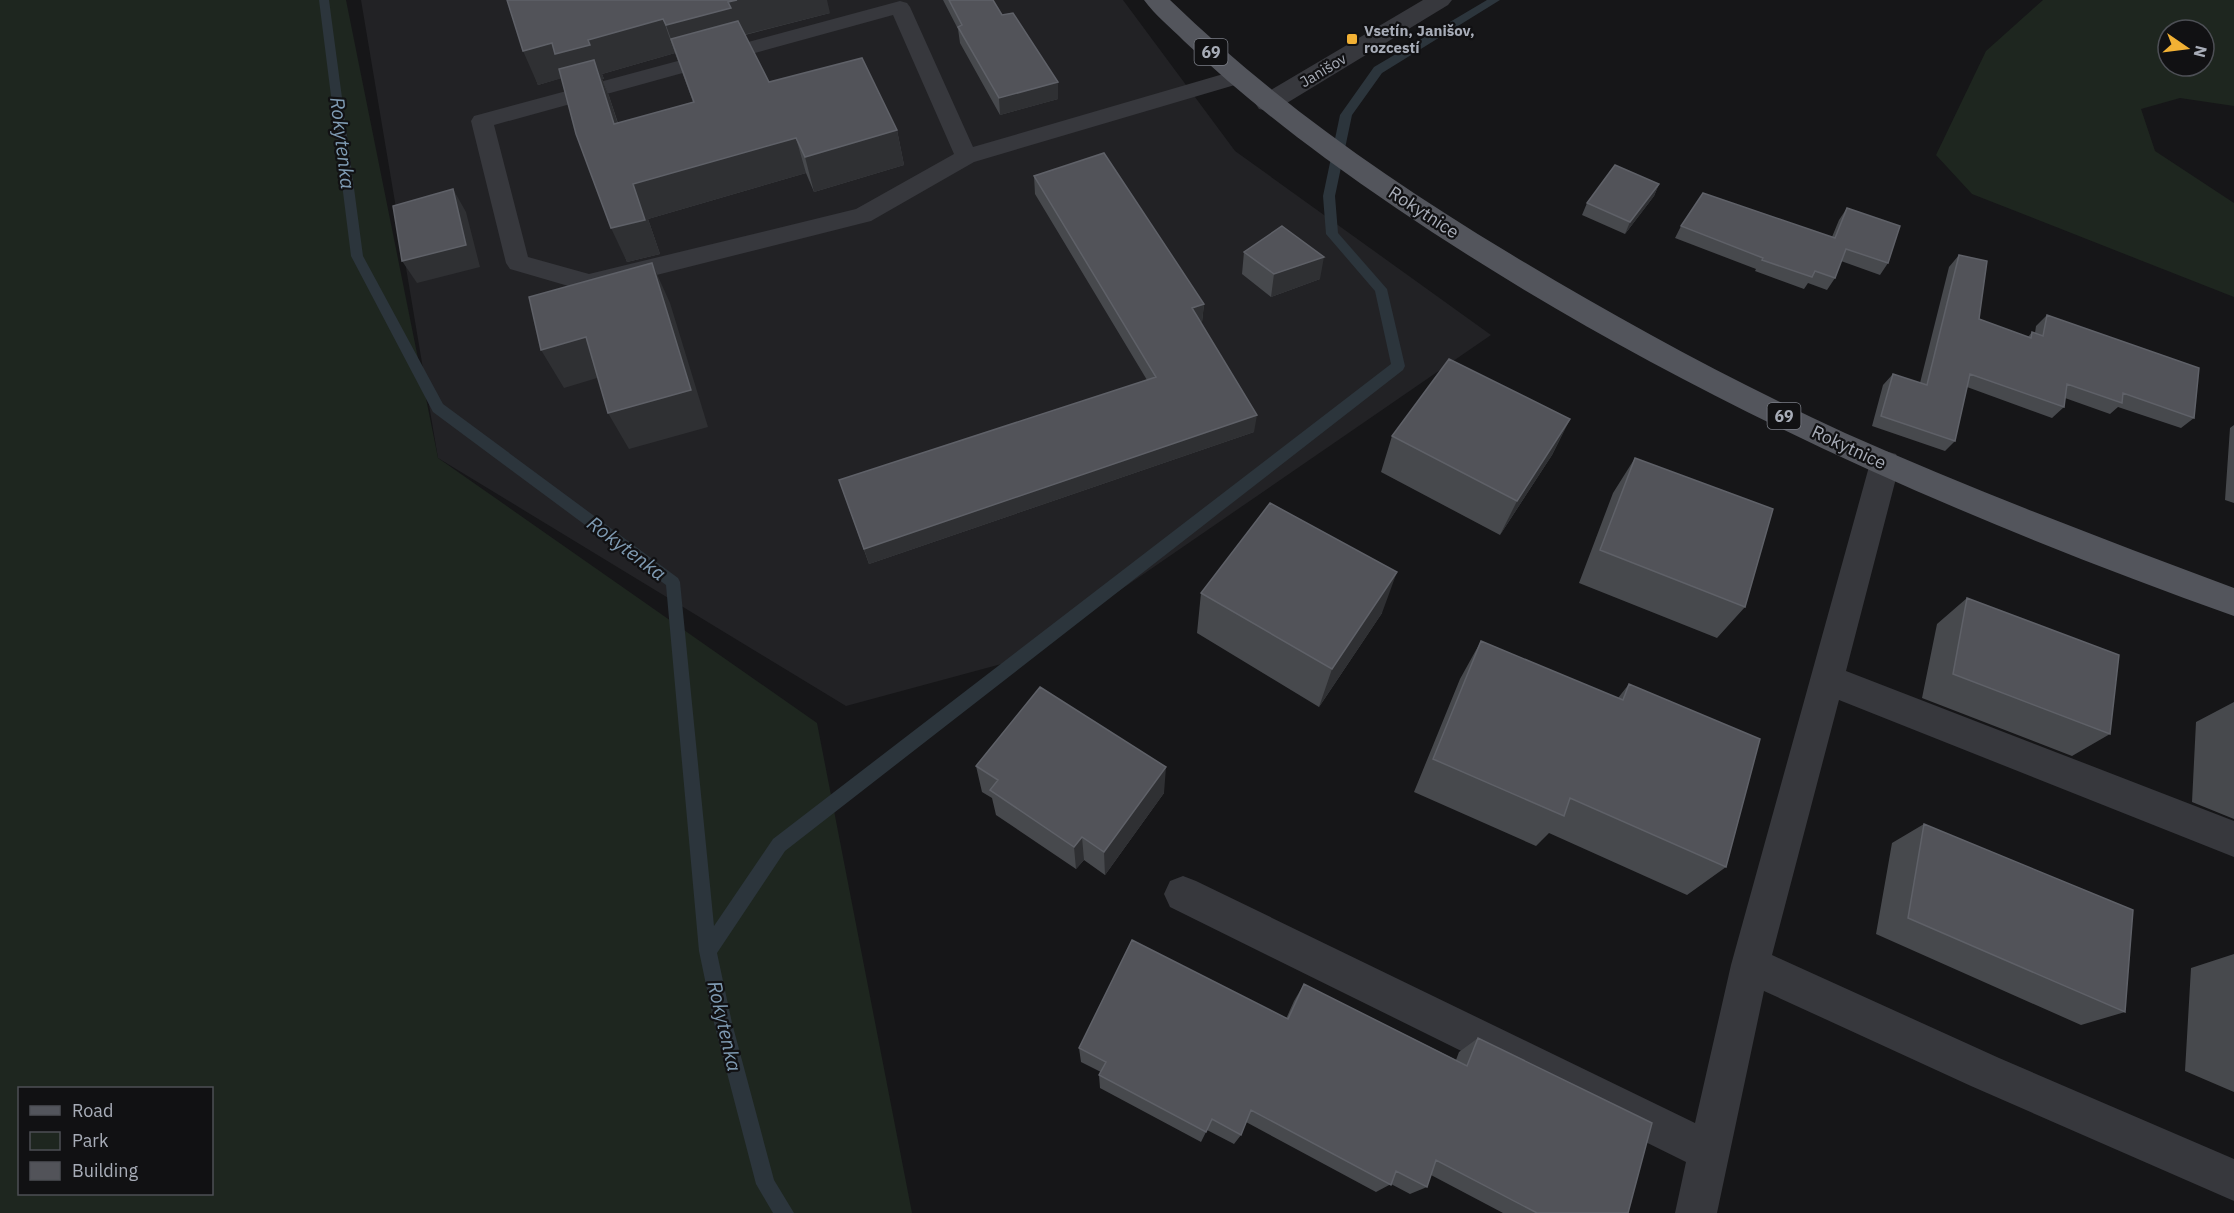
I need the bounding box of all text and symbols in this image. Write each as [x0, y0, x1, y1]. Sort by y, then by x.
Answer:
north arrow [2156, 18, 2216, 78]
place label: Vsetín, Janišov, rozcestí [1364, 21, 1475, 57]
marker: Vsetín, Janišov, rozcestí [1345, 32, 1359, 46]
road number: 69 [1194, 39, 1228, 65]
text: N [2189, 44, 2212, 60]
street label: Janišov [1296, 48, 1350, 91]
water label: Rokytenka [324, 95, 362, 191]
street label: Rokytnice [1384, 181, 1464, 243]
road number: 69 [1768, 403, 1800, 429]
street label: Rokytnice [1808, 420, 1890, 474]
water label: Rokytenka [582, 509, 672, 587]
water label: Rokytenka [701, 978, 749, 1074]
legend [18, 1087, 213, 1195]
text: Road [72, 1099, 113, 1122]
text: Park [72, 1129, 109, 1152]
text: Building [72, 1159, 139, 1182]

